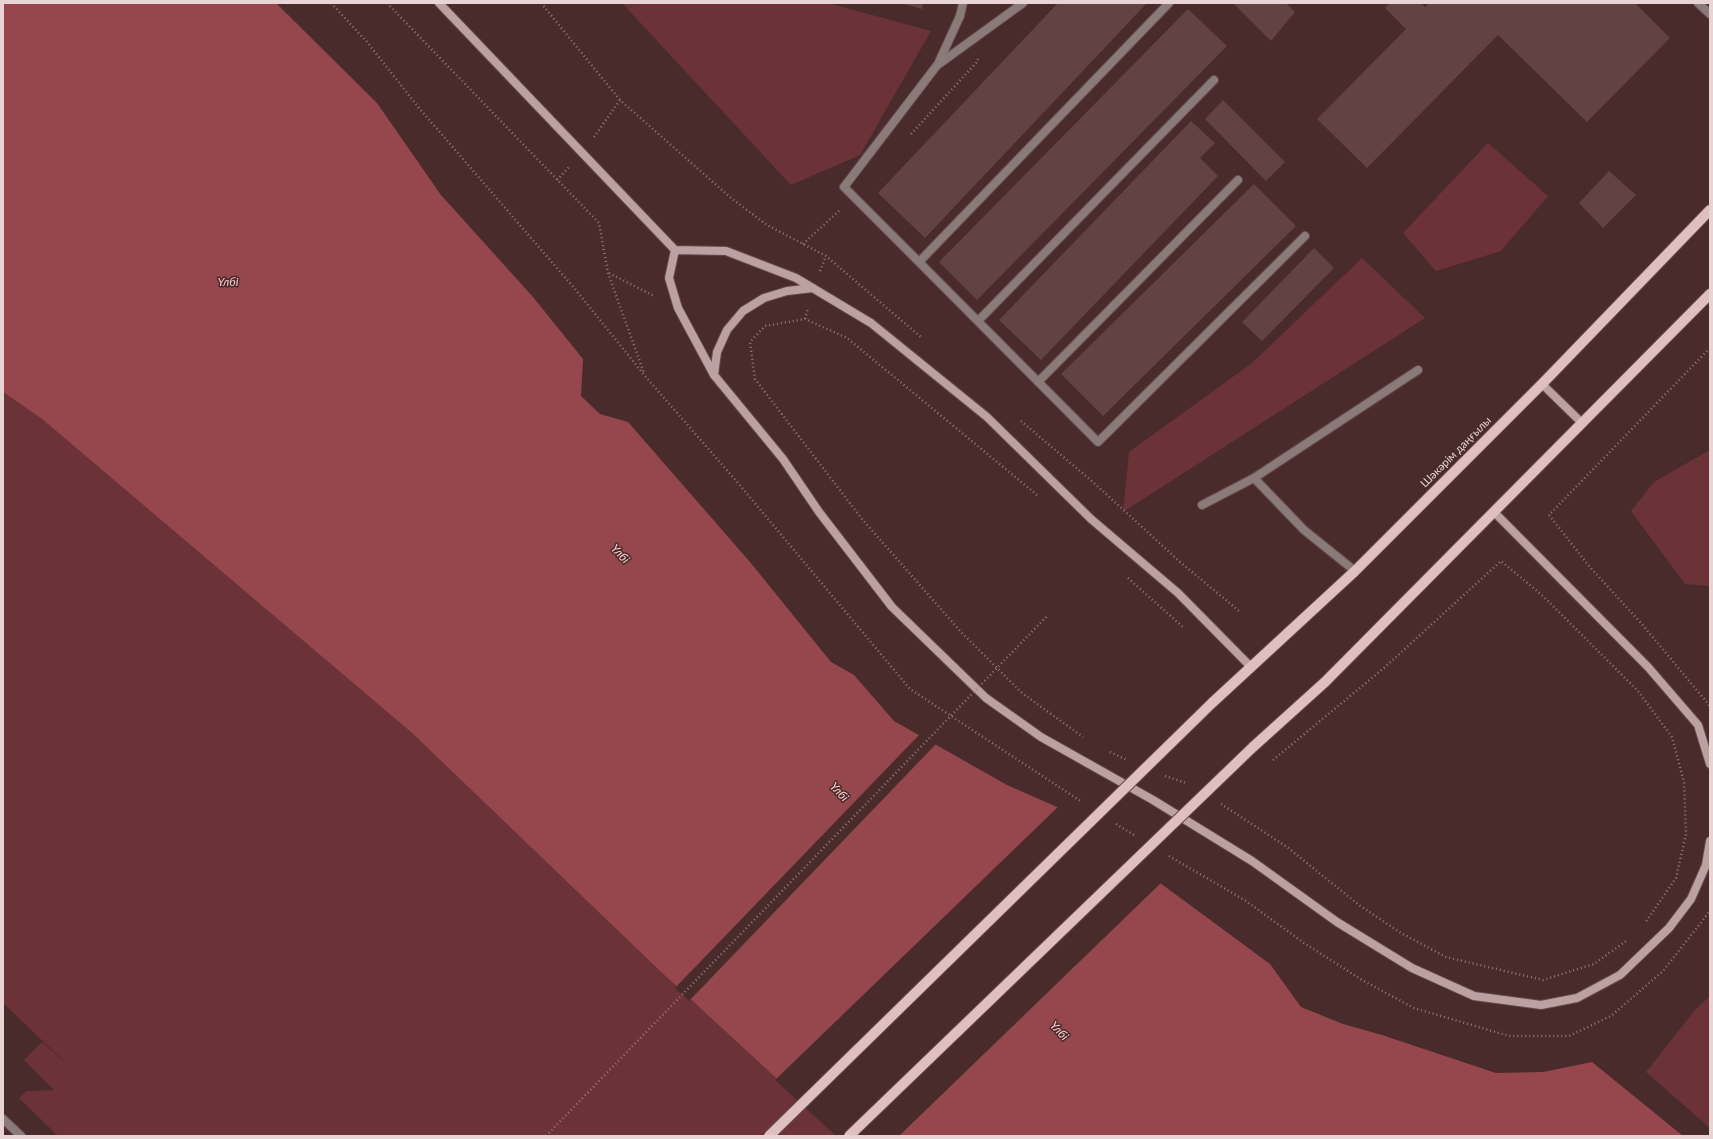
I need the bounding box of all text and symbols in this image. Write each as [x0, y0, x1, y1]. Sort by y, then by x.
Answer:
water label: Үлбі [217, 275, 239, 289]
street label: Шәкәрім даңғылы [1418, 414, 1494, 490]
water label: Үлбі [608, 541, 632, 567]
water label: Үлбі [827, 779, 851, 805]
water label: Үлбі [1047, 1018, 1071, 1044]

